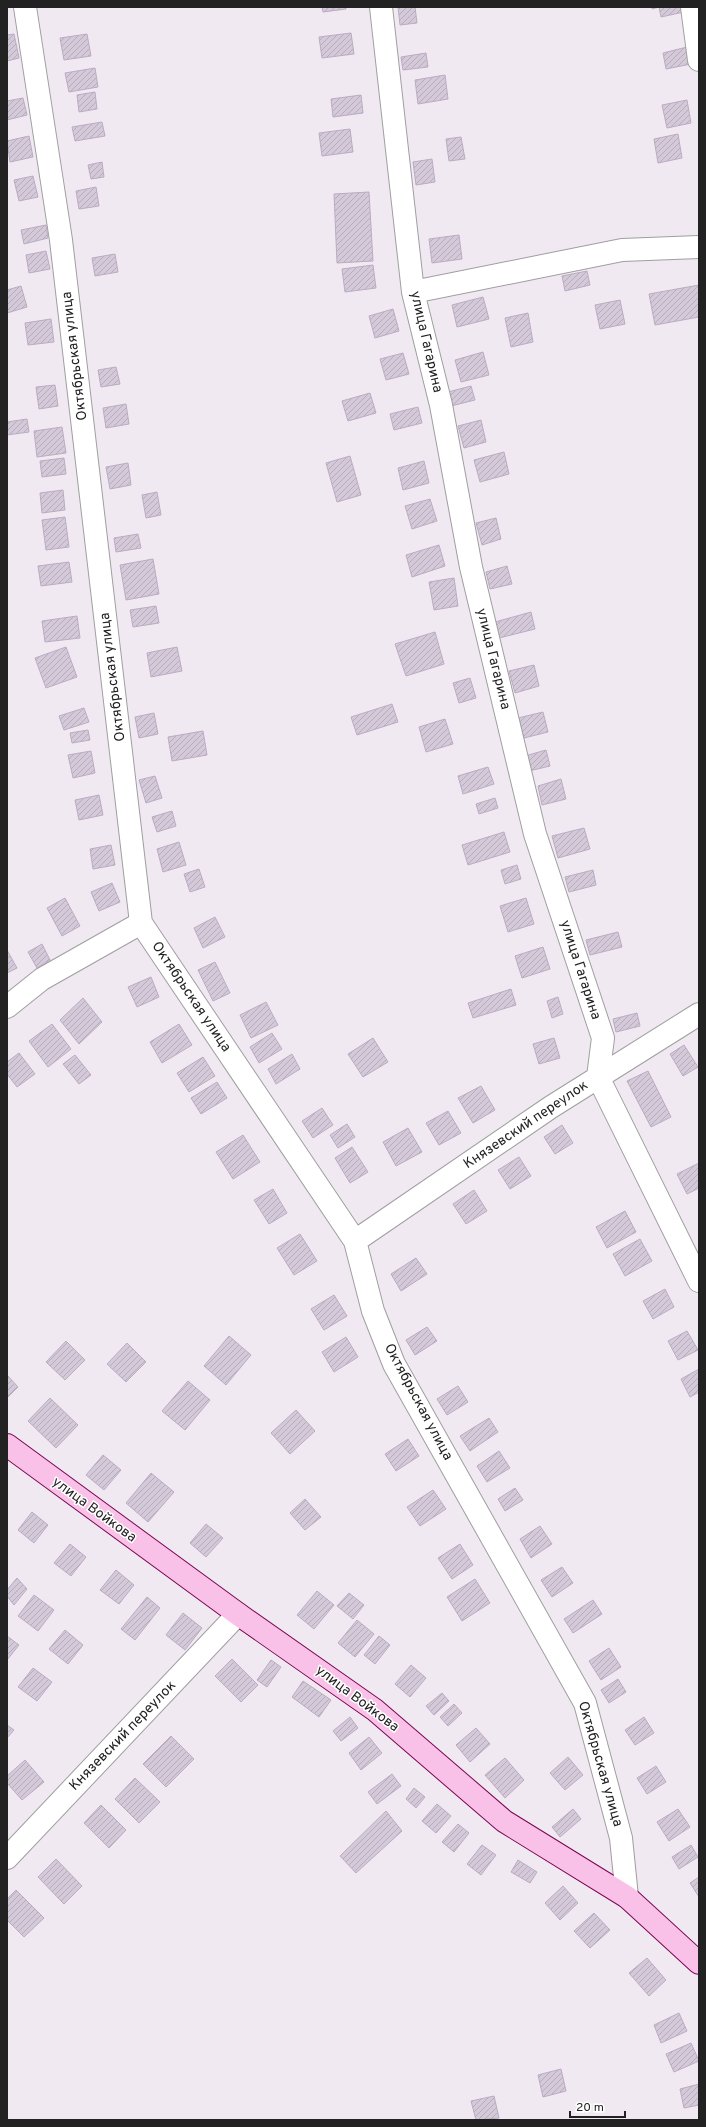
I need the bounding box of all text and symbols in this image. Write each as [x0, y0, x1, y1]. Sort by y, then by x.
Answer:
street label: улица Гагарина [406, 290, 446, 394]
street label: Октябрьская улица [59, 291, 91, 421]
street label: улица Гагарина [472, 607, 514, 711]
street label: Октябрьская улица [97, 612, 129, 742]
street label: улица Гагарина [556, 918, 604, 1022]
street label: Октябрьская улица [148, 938, 234, 1056]
street label: Князевский переулок [461, 1077, 591, 1173]
street label: Октябрьская улица [380, 1341, 456, 1463]
street label: улица Войкова [49, 1474, 139, 1546]
street label: улица Войкова [312, 1662, 402, 1736]
street label: Князевский переулок [66, 1677, 180, 1795]
street label: Октябрьская улица [574, 1699, 626, 1829]
scale bar [570, 2093, 625, 2119]
text: 20 m [576, 2100, 604, 2116]

